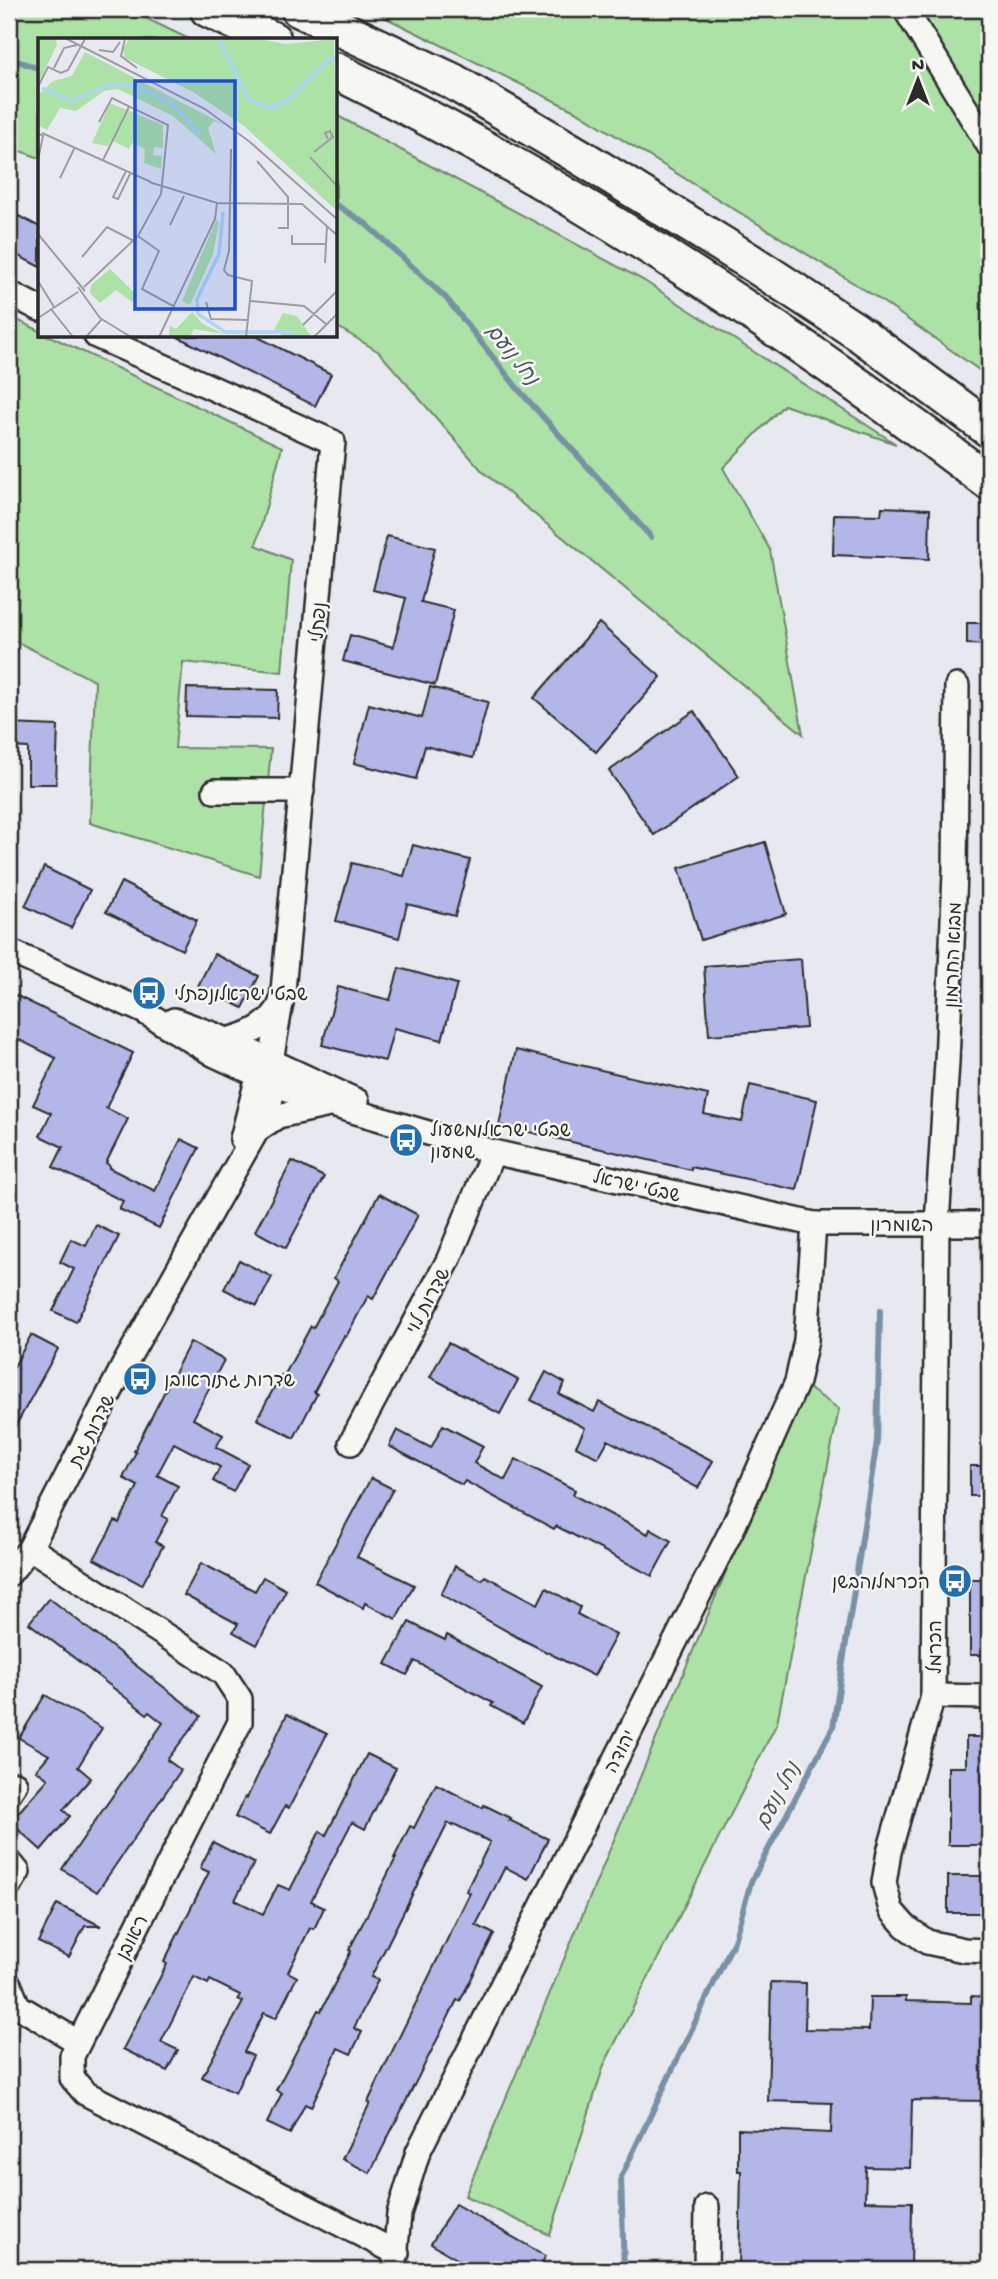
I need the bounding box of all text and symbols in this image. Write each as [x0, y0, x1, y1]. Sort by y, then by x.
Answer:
inset map [38, 38, 338, 338]
north arrow [883, 46, 953, 116]
text: N [912, 55, 924, 78]
water label: נחל נועם [478, 319, 545, 393]
street label: נפתלי [306, 601, 334, 643]
street label: מבוא החרמון [942, 902, 969, 1009]
bus stop icon: שבטי ישראל/נפתלי [130, 974, 168, 1012]
place label: שבטי ישראל/נפתלי [174, 984, 308, 1008]
place label: שבטי ישראל/משעול שמעון [430, 1120, 571, 1166]
bus stop icon: שבטי ישראל/משעול שמעון [387, 1121, 425, 1159]
street label: שבטי ישראל [590, 1166, 682, 1210]
street label: השומרון [870, 1216, 934, 1239]
street label: שדרות לוי [402, 1264, 457, 1339]
bus stop icon: שדרות גת/ראובן [121, 1360, 159, 1398]
place label: שדרות גת/ראובן [164, 1371, 296, 1394]
street label: שדרות גת [65, 1391, 123, 1473]
bus stop icon: הכרמל/הבשן [936, 1562, 974, 1600]
place label: הכרמל/הבשן [832, 1572, 930, 1596]
street label: הכרמל [925, 1620, 949, 1674]
street label: יהודה [601, 1727, 643, 1778]
water label: נחל נועם [751, 1757, 809, 1834]
street label: ראובן [113, 1912, 155, 1965]

